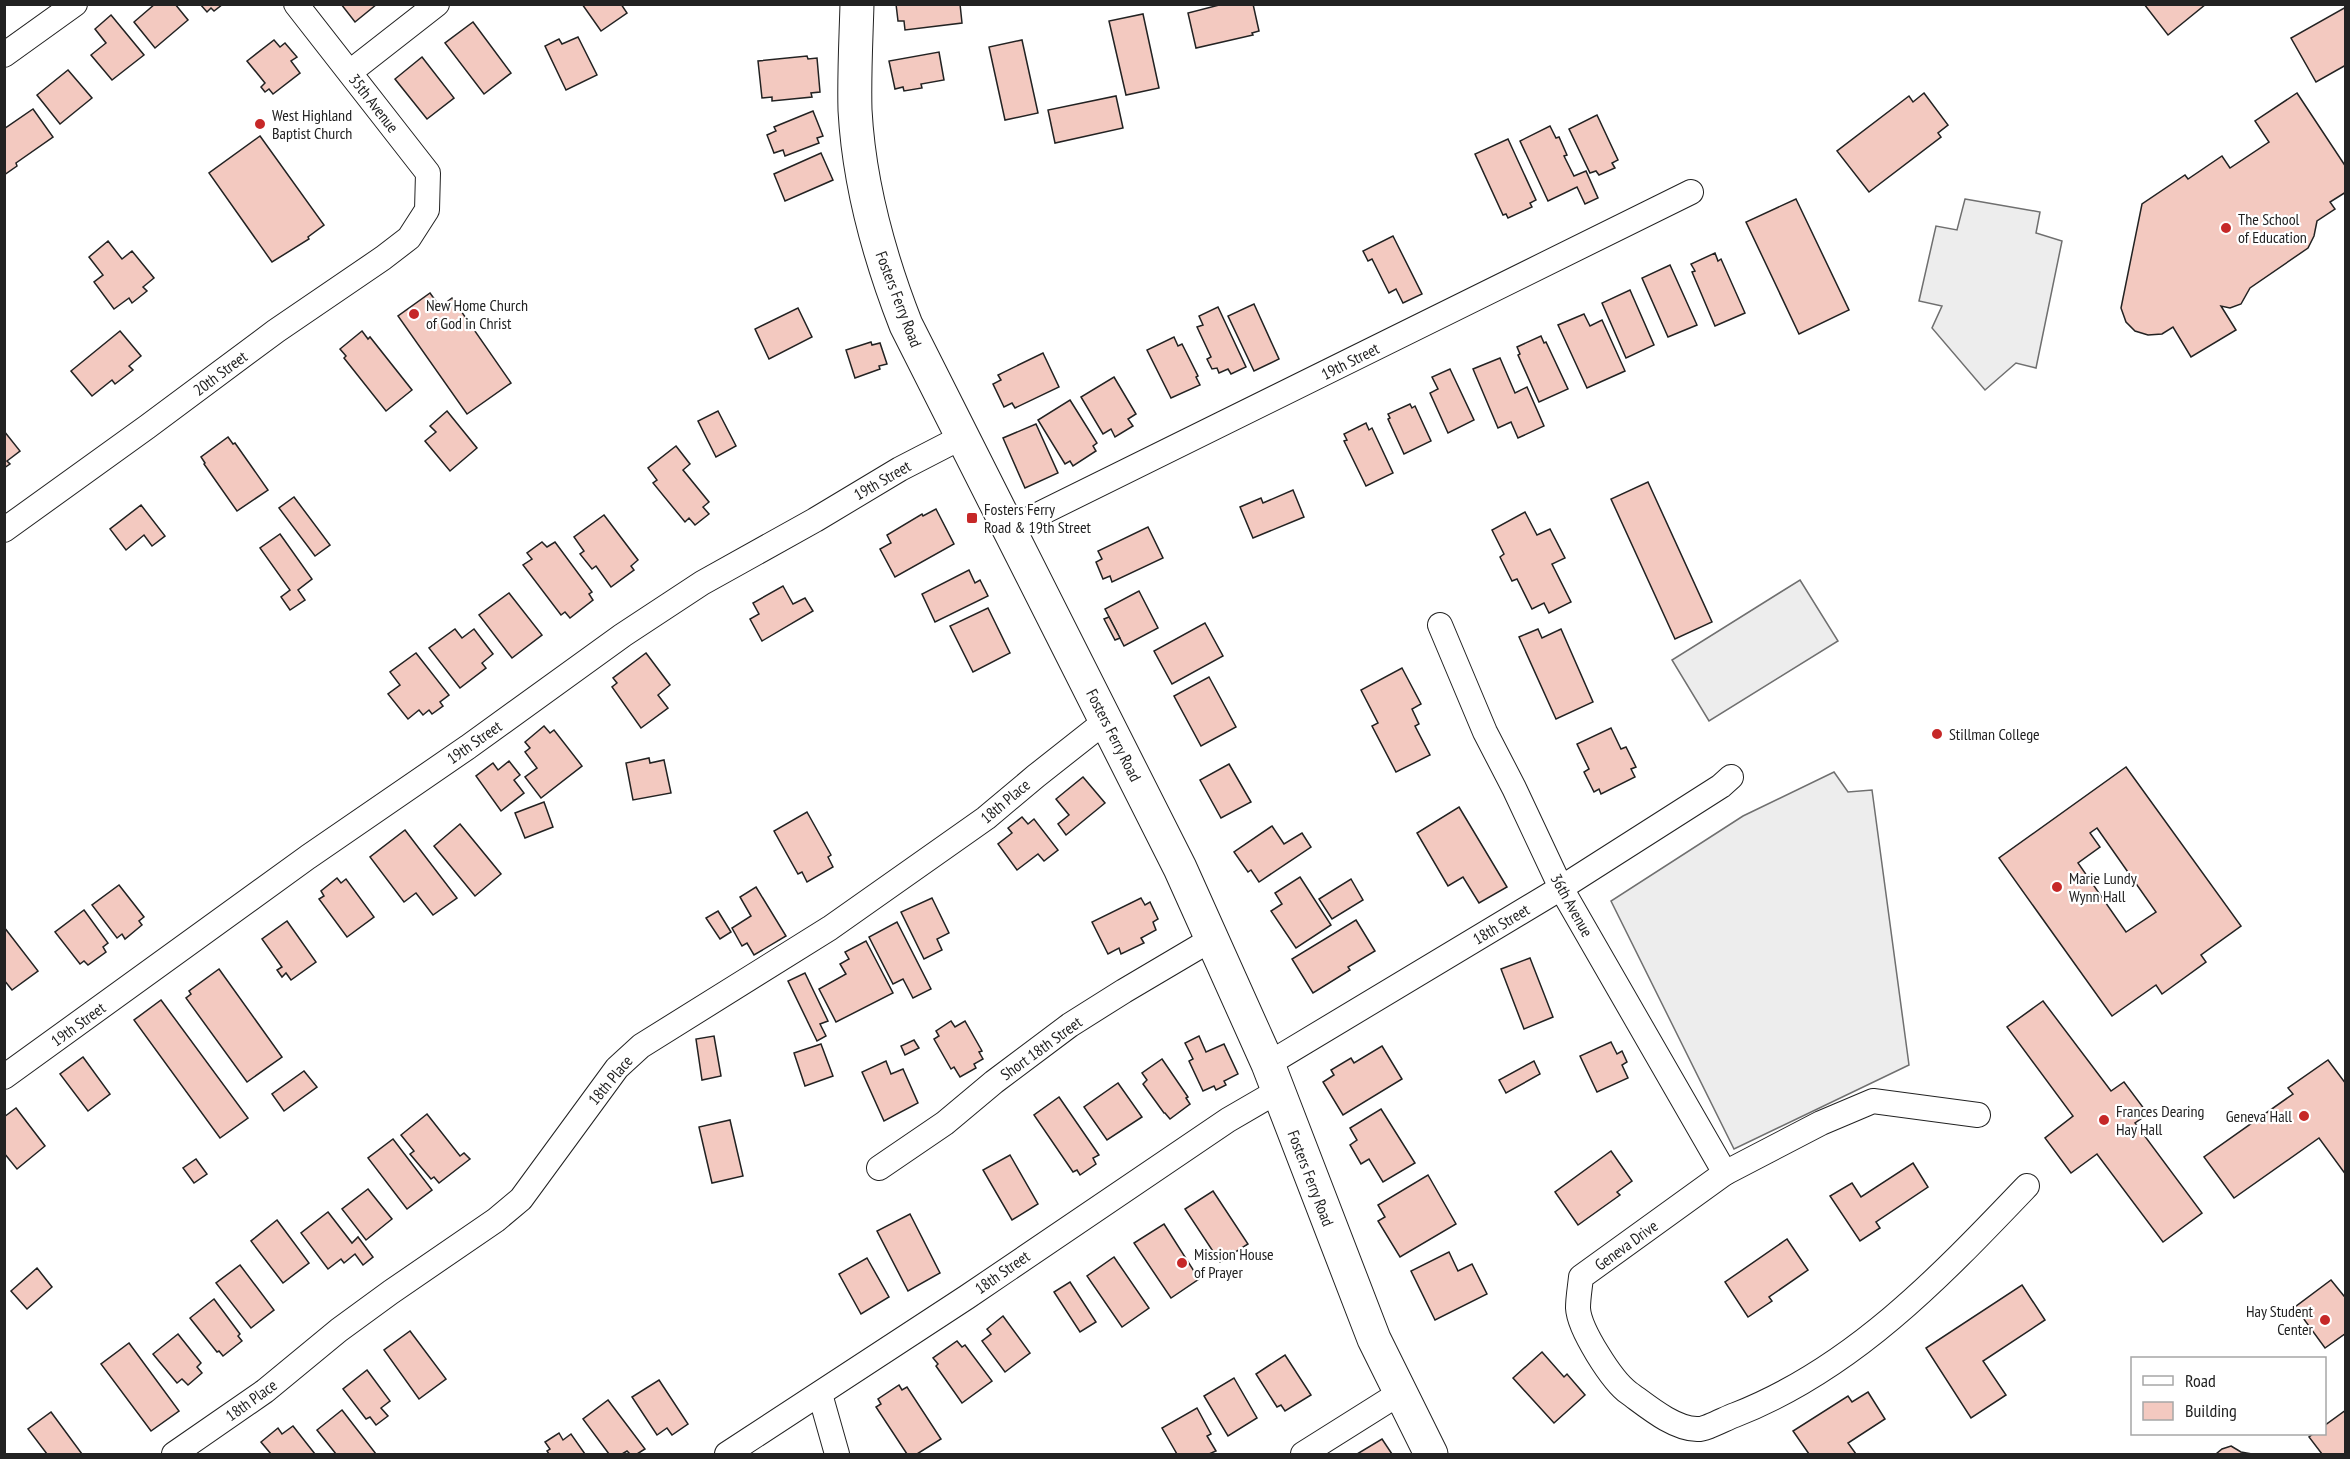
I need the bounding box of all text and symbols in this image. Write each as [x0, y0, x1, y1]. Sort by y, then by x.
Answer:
street label: 35th Avenue [345, 70, 403, 136]
place label: West Highland Baptist Church [272, 105, 352, 143]
marker: West Highland Baptist Church [253, 117, 267, 131]
place label: The School of Education [2238, 209, 2307, 247]
marker: The School of Education [2219, 221, 2233, 235]
street label: Fosters Ferry Road [872, 248, 926, 350]
place label: New Home Church of God in Christ [426, 295, 528, 333]
marker: New Home Church of God in Christ [407, 307, 421, 321]
street label: 19th Street [1318, 338, 1383, 384]
street label: 20th Street [189, 346, 251, 400]
street label: 19th Street [850, 455, 915, 504]
place label: Fosters Ferry Road & 19th Street [984, 499, 1092, 537]
marker: Fosters Ferry Road & 19th Street [965, 511, 979, 525]
street label: Fosters Ferry Road [1082, 685, 1146, 785]
street label: 19th Street [443, 716, 506, 768]
place label: Stillman College [1949, 724, 2040, 744]
marker: Stillman College [1930, 727, 1944, 741]
street label: 18th Place [976, 775, 1034, 827]
place label: Marie Lundy Wynn Hall [2069, 868, 2137, 906]
street label: 36th Avenue [1546, 870, 1598, 940]
marker: Marie Lundy Wynn Hall [2050, 880, 2064, 894]
street label: 18th Street [1469, 899, 1533, 949]
street label: 19th Street [47, 997, 110, 1050]
street label: Short 18th Street [996, 1011, 1086, 1084]
street label: 18th Place [584, 1051, 636, 1109]
place label: Frances Dearing Hay Hall [2116, 1101, 2204, 1139]
place label: Geneva Hall [2226, 1106, 2292, 1126]
marker: Geneva Hall [2297, 1109, 2311, 1123]
marker: Frances Dearing Hay Hall [2097, 1113, 2111, 1127]
street label: Fosters Ferry Road [1284, 1127, 1338, 1229]
street label: Geneva Drive [1591, 1215, 1661, 1275]
place label: Mission House of Prayer [1194, 1244, 1274, 1282]
street label: 18th Street [971, 1246, 1034, 1298]
marker: Mission House of Prayer [1175, 1256, 1189, 1270]
place label: Hay Student Center [2246, 1301, 2314, 1339]
marker: Hay Student Center [2318, 1313, 2332, 1327]
legend [2131, 1357, 2326, 1435]
text: Road [2185, 1369, 2216, 1392]
street label: 18th Place [221, 1375, 281, 1425]
text: Building [2185, 1399, 2237, 1422]

